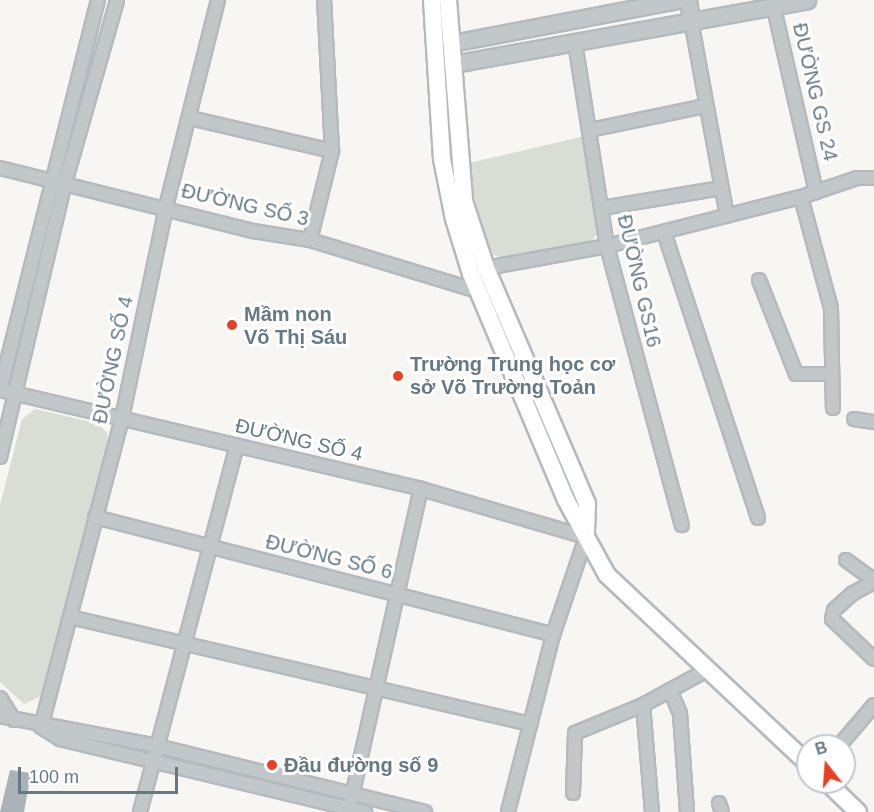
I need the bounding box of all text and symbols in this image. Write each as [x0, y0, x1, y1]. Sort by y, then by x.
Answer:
street label: ĐƯỜNG GS 24 [787, 21, 843, 163]
street label: ĐƯỜNG SỐ 3 [179, 179, 311, 231]
street label: ĐƯỜNG GS16 [612, 212, 666, 350]
street label: ĐƯỜNG SỐ 4 [88, 294, 138, 426]
place label: Mầm non Võ Thị Sáu [244, 302, 347, 349]
marker: Mầm non Võ Thị Sáu [225, 318, 239, 332]
place label: Trường Trung học cơ sở Võ Trường Toản [410, 352, 615, 399]
marker: Trường Trung học cơ sở Võ Trường Toản [391, 369, 405, 383]
street label: ĐƯỜNG SỐ 4 [233, 414, 365, 466]
street label: ĐƯỜNG SỐ 6 [263, 530, 395, 584]
north arrow [796, 734, 856, 794]
text: B [813, 738, 829, 758]
place label: Đầu đường số 9 [284, 753, 438, 777]
scale bar [21, 755, 182, 793]
marker: Đầu đường số 9 [265, 758, 279, 772]
text: 100 m [29, 767, 79, 787]

